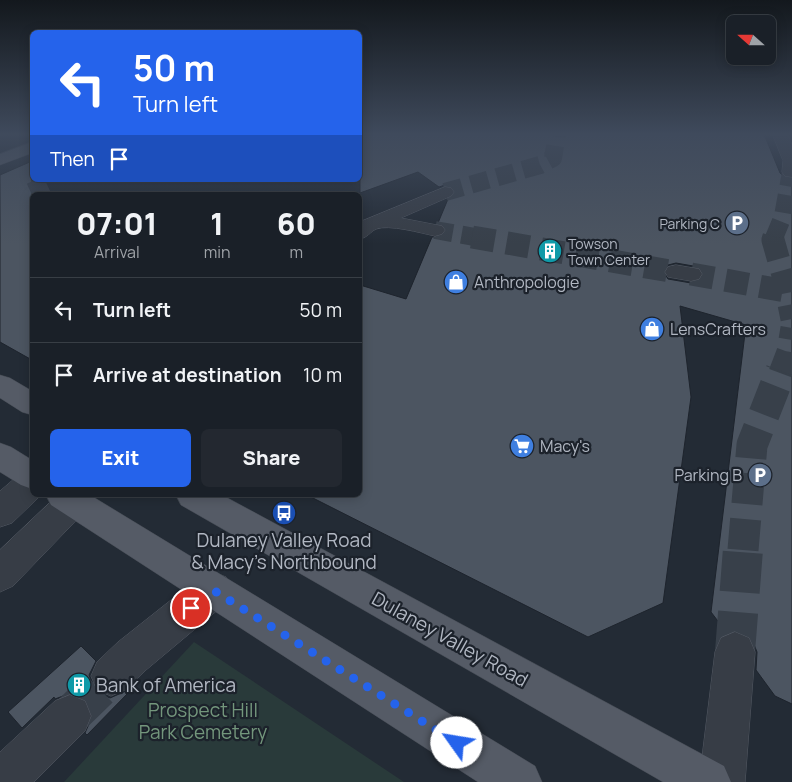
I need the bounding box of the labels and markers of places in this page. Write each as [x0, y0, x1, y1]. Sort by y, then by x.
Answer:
parking icon: Parking C [724, 210, 750, 236]
place label: Parking C [659, 214, 720, 233]
place label: Towson Town Center [568, 234, 650, 269]
building icon: Towson Town Center [537, 238, 563, 264]
shop icon: Anthropologie [443, 269, 469, 295]
place label: Anthropologie [474, 271, 579, 293]
shop icon: LensCrafters [639, 316, 665, 342]
place label: LensCrafters [670, 318, 766, 340]
supermarket icon: Macy's [509, 433, 535, 459]
place label: Macy's [540, 435, 590, 457]
parking icon: Parking B [747, 462, 773, 488]
place label: Parking B [674, 464, 742, 486]
bus stop icon: Dulaney Valley Road & Macy's Northbound [271, 500, 297, 526]
place label: Dulaney Valley Road & Macy's Northbound [191, 527, 377, 575]
pin [170, 587, 212, 629]
building icon: Bank of America [66, 672, 92, 698]
place label: Bank of America [96, 672, 236, 698]

